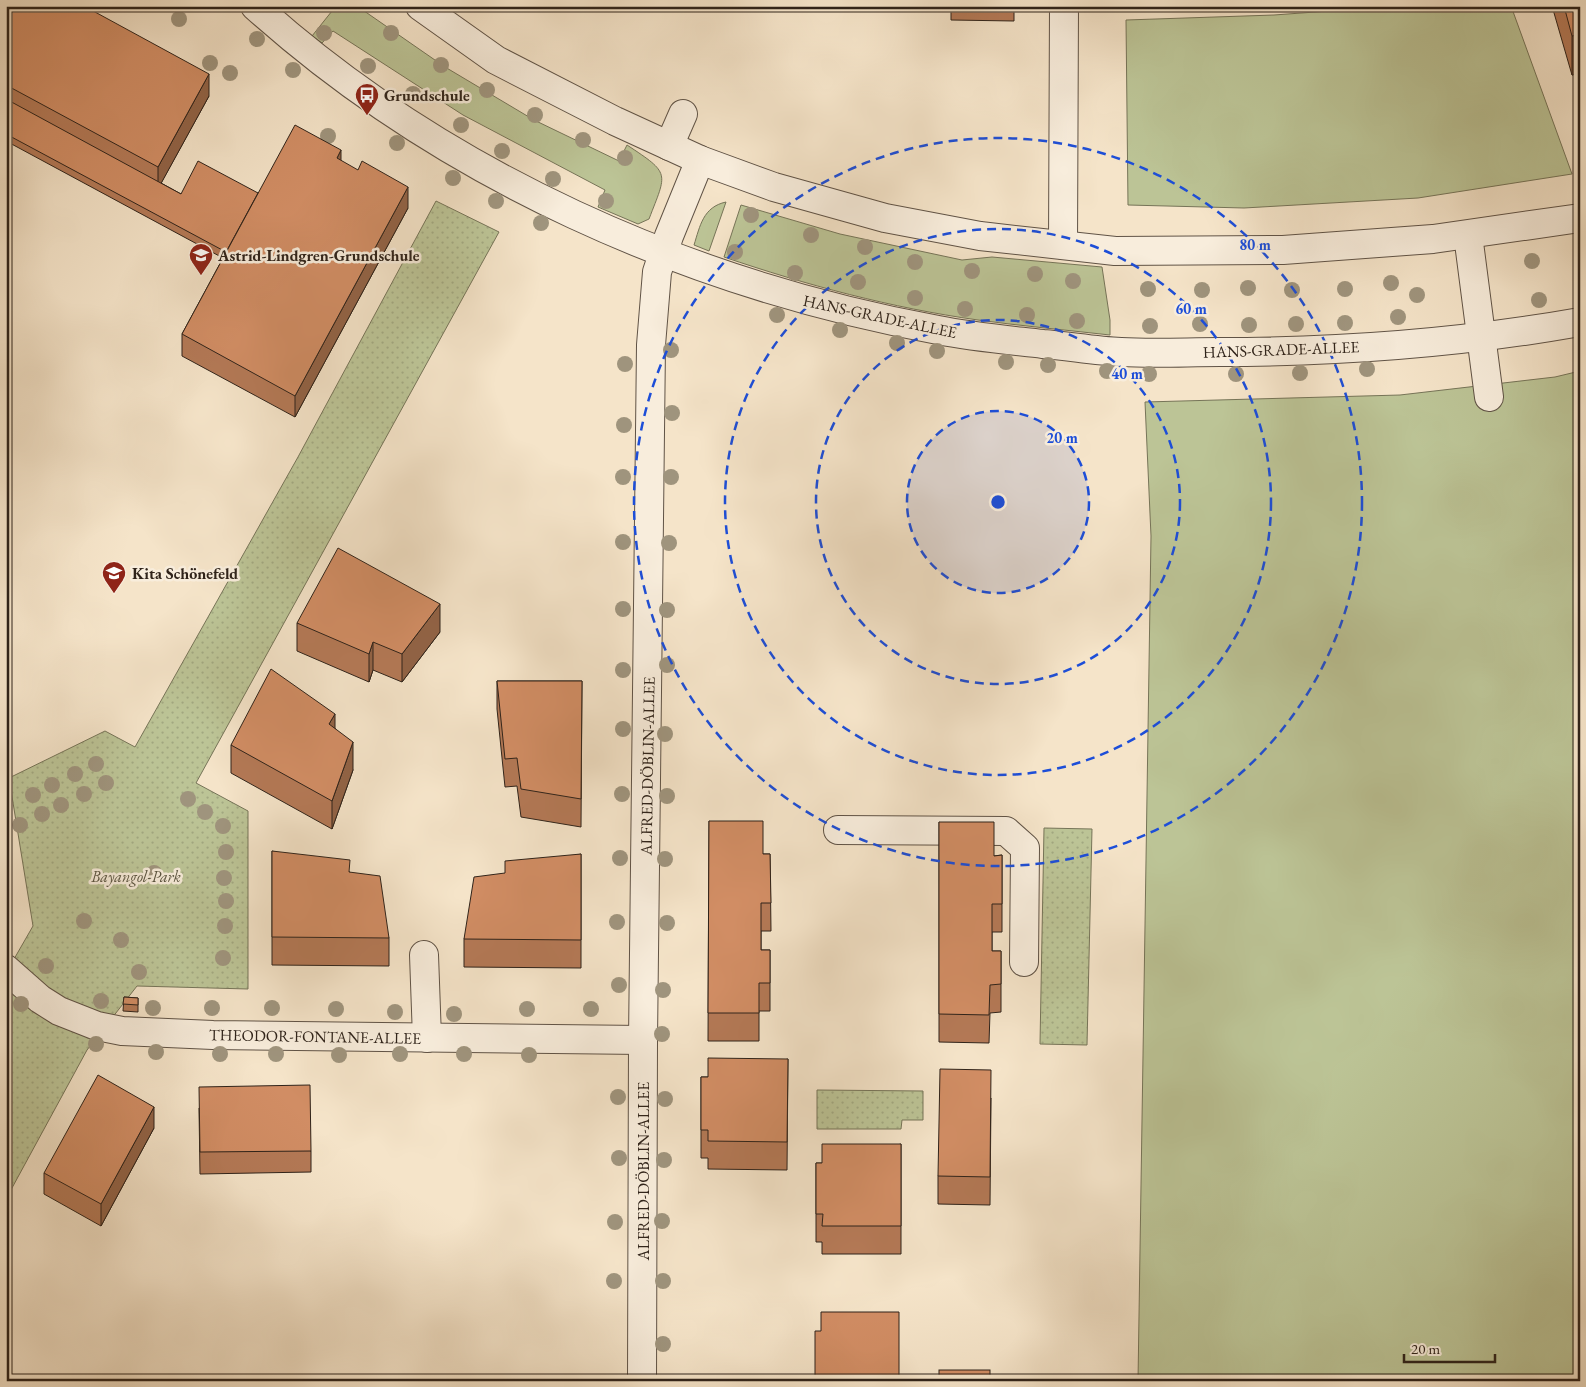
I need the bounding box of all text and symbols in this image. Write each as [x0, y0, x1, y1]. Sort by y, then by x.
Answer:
bus stop icon: Grundschule [354, 82, 380, 116]
place label: Grundschule [384, 85, 470, 106]
text: 80 m [1239, 235, 1271, 254]
school or university icon: Astrid-Lindgren-Grundschule [188, 242, 214, 276]
place label: Astrid-Lindgren-Grundschule [217, 245, 420, 266]
street label: HANS-GRADE-ALLEE [801, 290, 959, 343]
text: 60 m [1175, 299, 1207, 318]
street label: HANS-GRADE-ALLEE [1202, 336, 1360, 363]
text: 40 m [1111, 364, 1143, 383]
text: 20 m [1046, 428, 1078, 447]
centre of rings [989, 493, 1007, 511]
school or university icon: Kita Schönefeld [101, 560, 127, 594]
place label: Kita Schönefeld [132, 563, 238, 584]
street label: ALFRED-DÖBLIN-ALLEE [635, 676, 660, 857]
park label: Bayangol-Park [90, 866, 182, 887]
street label: THEODOR-FONTANE-ALLEE [209, 1024, 421, 1049]
street label: ALFRED-DÖBLIN-ALLEE [633, 1082, 654, 1261]
scale bar [1404, 1332, 1495, 1364]
text: 20 m [1411, 1339, 1440, 1358]

